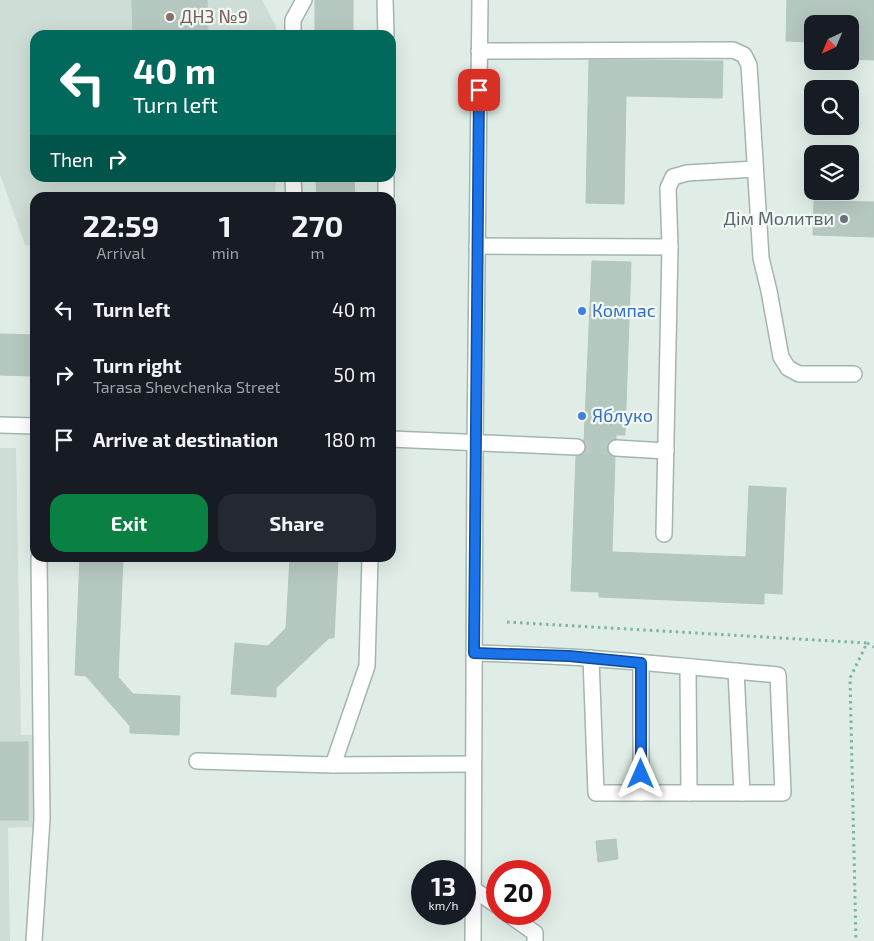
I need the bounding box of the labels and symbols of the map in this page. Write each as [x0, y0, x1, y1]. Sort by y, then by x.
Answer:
place label: ДНЗ №9 [180, 5, 248, 27]
marker: ДНЗ №9 [164, 11, 176, 23]
north arrow [804, 15, 859, 70]
pin [458, 69, 500, 111]
place label: Дім Молитви [724, 207, 834, 229]
marker: Дім Молитви [838, 213, 850, 225]
place label: Компас [592, 299, 656, 321]
marker: Компас [576, 305, 588, 317]
place label: Яблуко [592, 404, 653, 426]
marker: Яблуко [576, 410, 588, 422]
position arrow [614, 747, 666, 799]
speed limit sign: 20 [486, 860, 551, 925]

